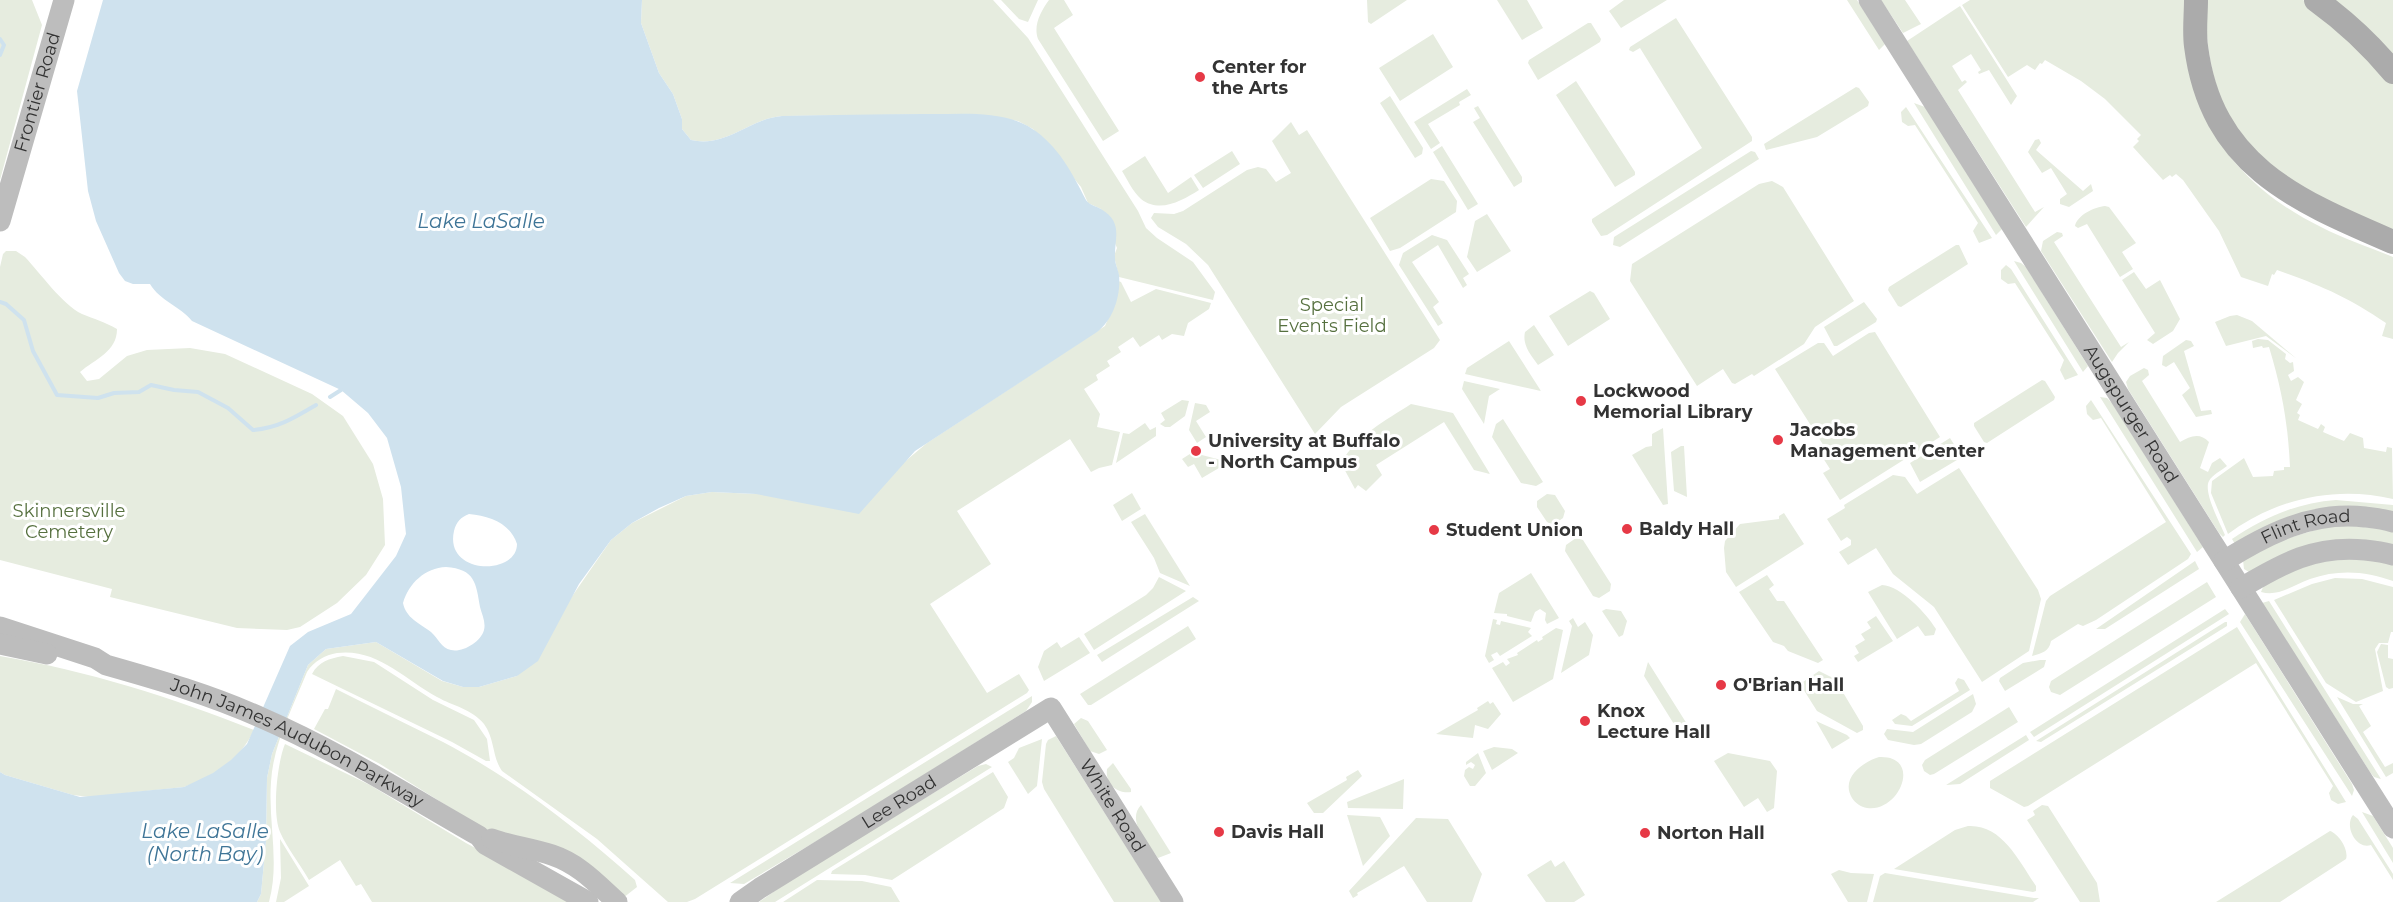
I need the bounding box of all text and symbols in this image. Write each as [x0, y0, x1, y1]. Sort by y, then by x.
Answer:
street label: Frontier Road [9, 30, 65, 155]
place label: Center for the Arts [1212, 56, 1307, 99]
marker: Center for the Arts [1193, 70, 1207, 84]
water label: Lake LaSalle [417, 209, 545, 233]
park label: Special Events Field [1277, 294, 1387, 337]
street label: Augspurger Road [2079, 341, 2183, 487]
place label: Lockwood Memorial Library [1593, 380, 1753, 423]
marker: Lockwood Memorial Library [1574, 394, 1588, 408]
place label: Jacobs Management Center [1789, 419, 1985, 462]
place label: University at Buffalo - North Campus [1208, 430, 1400, 473]
marker: Jacobs Management Center [1771, 433, 1785, 447]
marker: University at Buffalo - North Campus [1189, 444, 1203, 458]
park label: Skinnersville Cemetery [13, 500, 126, 543]
street label: Flint Road [2257, 505, 2351, 549]
place label: Baldy Hall [1639, 518, 1734, 540]
place label: Student Union [1446, 519, 1583, 541]
marker: Baldy Hall [1620, 522, 1634, 536]
marker: Student Union [1427, 523, 1441, 537]
street label: John James Audubon Parkway [167, 673, 428, 812]
place label: O'Brian Hall [1733, 674, 1844, 696]
marker: O'Brian Hall [1714, 678, 1728, 692]
place label: Knox Lecture Hall [1597, 700, 1711, 743]
marker: Knox Lecture Hall [1578, 714, 1592, 728]
street label: White Road [1075, 755, 1150, 857]
street label: Lee Road [858, 770, 941, 833]
water label: Lake LaSalle (North Bay) [141, 819, 269, 866]
place label: Davis Hall [1231, 821, 1324, 843]
place label: Norton Hall [1657, 822, 1765, 844]
marker: Davis Hall [1212, 825, 1226, 839]
marker: Norton Hall [1638, 826, 1652, 840]

